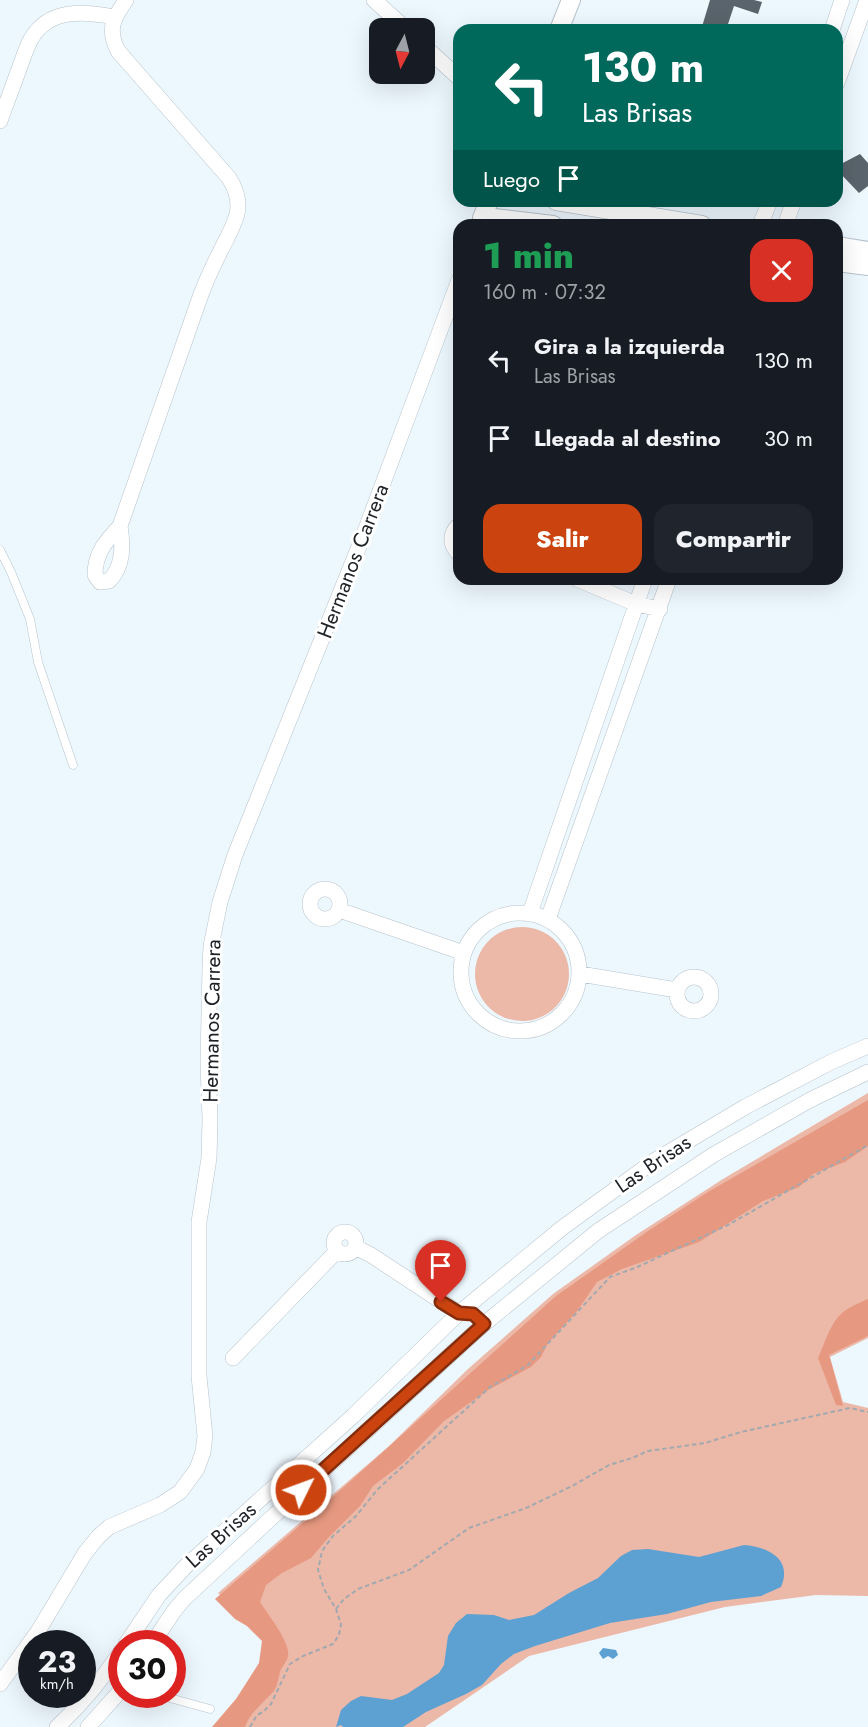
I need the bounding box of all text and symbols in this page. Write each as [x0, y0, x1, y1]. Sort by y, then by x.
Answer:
north arrow [369, 18, 435, 84]
map controls [369, 18, 435, 84]
text: 130 m [582, 37, 704, 98]
icon: left [483, 48, 561, 126]
text: Las Brisas [582, 93, 692, 132]
icon: arrive [552, 162, 585, 195]
text: Luego [483, 163, 540, 195]
text: 1 min [483, 229, 574, 281]
button: close [750, 239, 813, 302]
text: 160 m · 07:32 [483, 278, 606, 307]
text: Gira a la izquierda [534, 330, 725, 362]
icon: left [483, 344, 516, 377]
text: 130 m [754, 344, 813, 376]
text: Las Brisas [534, 362, 616, 391]
icon: arrive [483, 422, 516, 455]
text: Llegada al destino [534, 422, 721, 454]
text: 30 m [764, 422, 813, 454]
street label: Hermanos Carrera [310, 479, 396, 643]
button: Salir [483, 504, 642, 573]
button: Compartir [654, 504, 813, 573]
street label: Hermanos Carrera [196, 939, 228, 1103]
street label: Las Brisas [609, 1128, 697, 1200]
pin [415, 1240, 466, 1302]
icon: arrive [424, 1249, 457, 1282]
position arrow [269, 1458, 333, 1522]
street label: Las Brisas [179, 1495, 263, 1575]
speed limit sign: 30 [108, 1630, 186, 1708]
text: 23 [38, 1640, 76, 1683]
text: km/h [40, 1673, 74, 1695]

